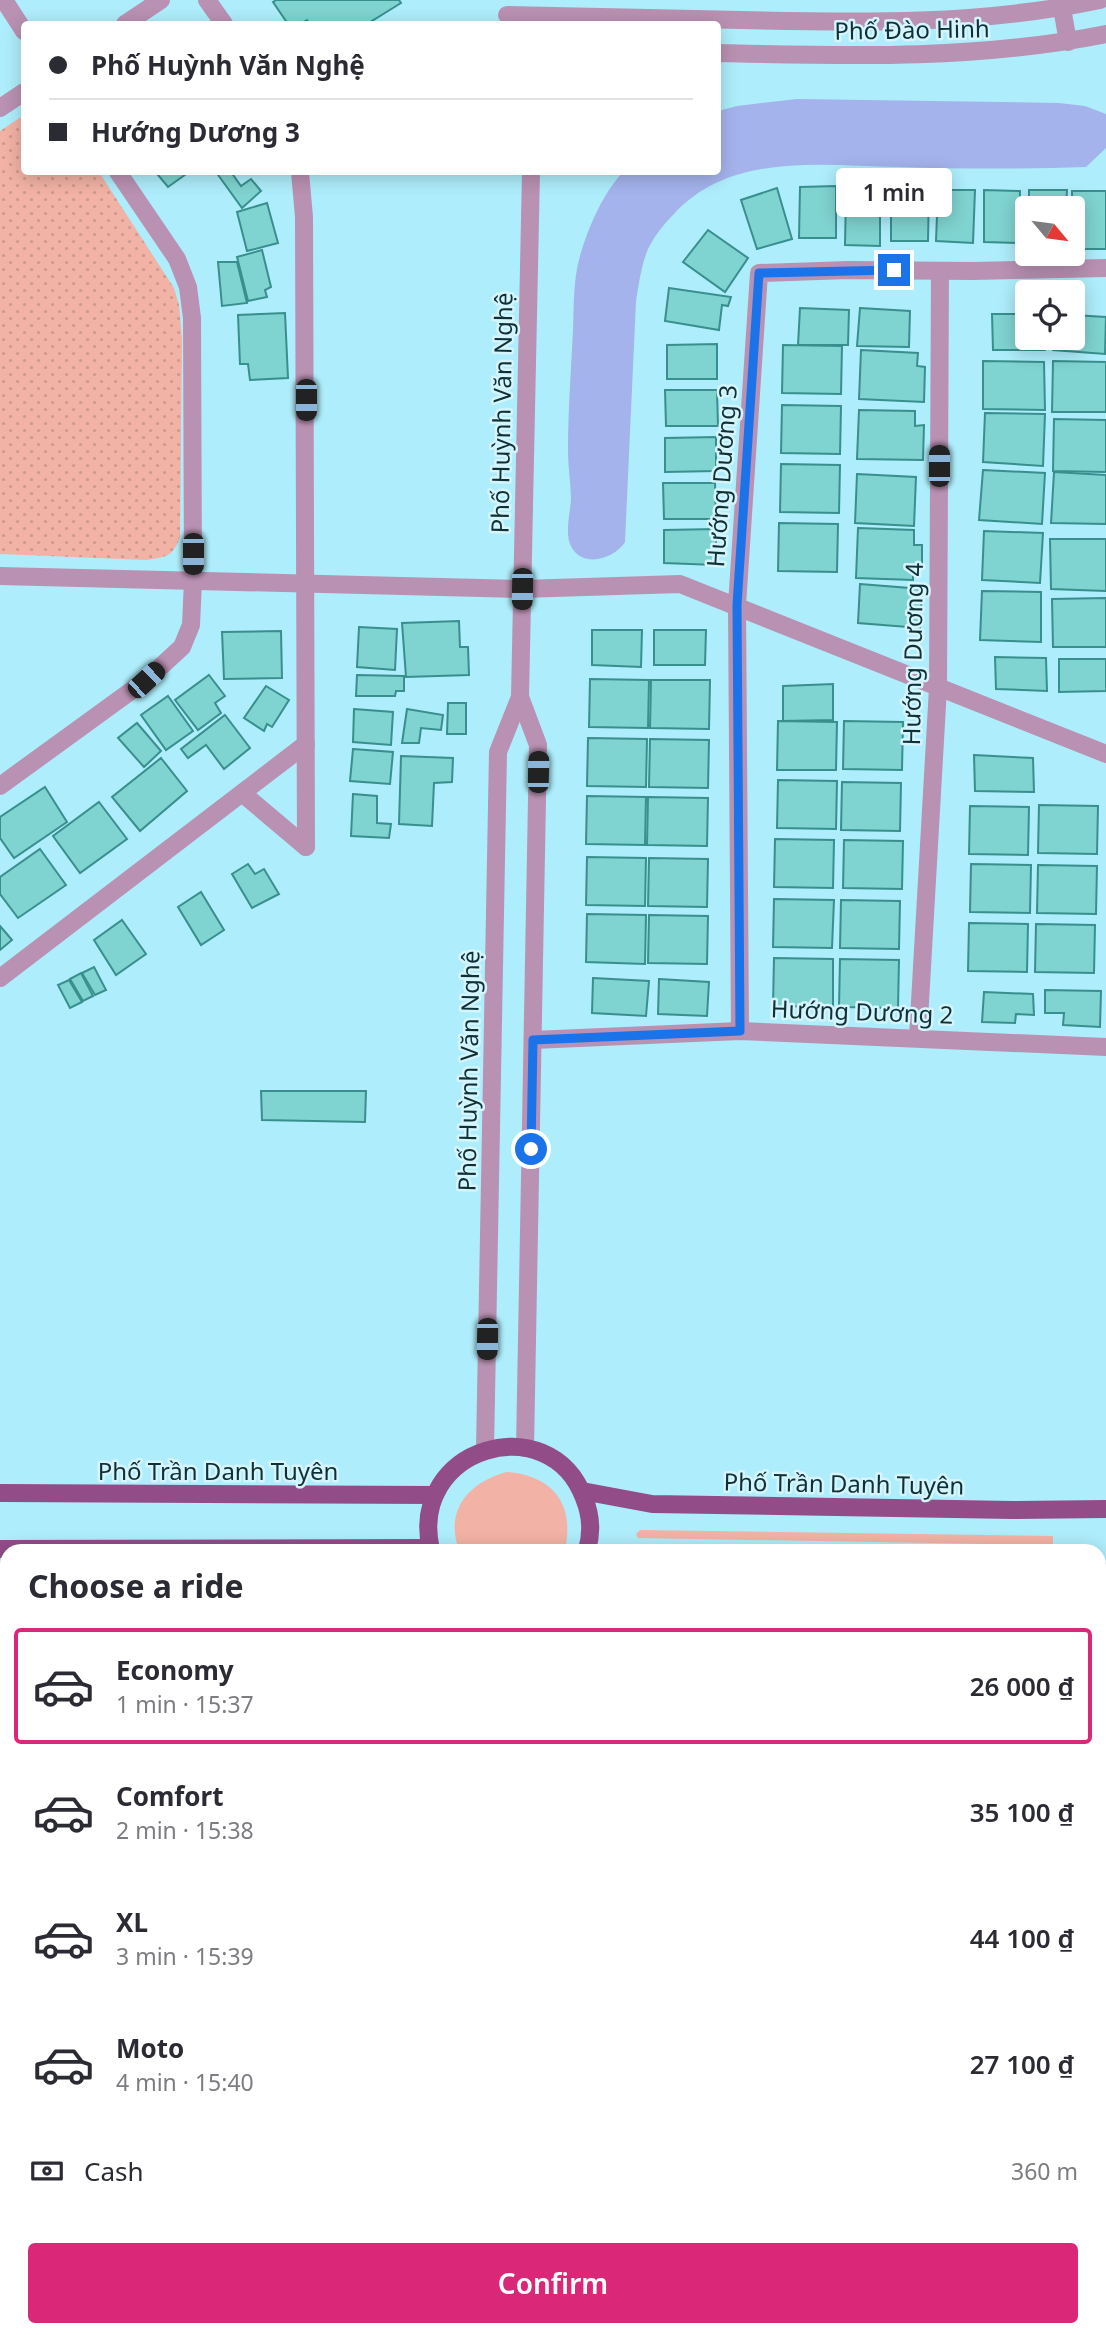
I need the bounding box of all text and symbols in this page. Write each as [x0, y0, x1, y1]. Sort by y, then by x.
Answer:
street label: Phố Đào Hinh [834, 11, 990, 47]
text: Phố Huỳnh Văn Nghệ [91, 47, 365, 83]
text: Hướng Dương 3 [91, 114, 300, 150]
callout: 1 min [836, 168, 952, 218]
text: 1 min [863, 176, 925, 208]
north arrow [1015, 196, 1085, 266]
map controls [1015, 196, 1085, 350]
route end [878, 254, 910, 286]
button: locate [1015, 280, 1085, 350]
street label: Phố Huỳnh Văn Nghệ [482, 292, 520, 534]
car [296, 379, 317, 421]
street label: Hướng Dương 3 [698, 384, 744, 568]
car [929, 445, 950, 487]
car [183, 533, 204, 575]
street label: Hướng Dương 4 [894, 562, 930, 746]
car [512, 568, 533, 610]
car [124, 658, 169, 702]
car [528, 751, 549, 793]
street label: Phố Huỳnh Văn Nghệ [449, 950, 487, 1192]
street label: Hướng Dương 2 [770, 991, 954, 1031]
route start [515, 1133, 547, 1165]
car [477, 1318, 498, 1360]
street label: Phố Trần Danh Tuyên [98, 1454, 338, 1487]
street label: Phố Trần Danh Tuyên [723, 1464, 965, 1502]
text: Choose a ride [28, 1564, 244, 1607]
text: Economy [116, 1652, 234, 1688]
icon: car [32, 1655, 95, 1718]
text: 26 000 ₫ [970, 1668, 1074, 1704]
text: 1 min · 15:37 [116, 1688, 254, 1720]
text: Comfort [116, 1778, 224, 1814]
icon: car [32, 1781, 95, 1844]
text: 35 100 ₫ [970, 1794, 1074, 1830]
text: 2 min · 15:38 [116, 1814, 254, 1846]
text: XL [116, 1904, 148, 1940]
icon: car [32, 1907, 95, 1970]
text: 44 100 ₫ [970, 1920, 1074, 1956]
text: 3 min · 15:39 [116, 1940, 254, 1972]
text: Moto [116, 2030, 184, 2066]
icon: car [32, 2033, 95, 2096]
text: 27 100 ₫ [970, 2046, 1074, 2082]
text: 4 min · 15:40 [116, 2066, 254, 2098]
icon: cash [28, 2152, 66, 2190]
text: Cash [84, 2153, 144, 2189]
text: 360 m [1011, 2155, 1078, 2187]
button: Confirm [28, 2243, 1078, 2323]

